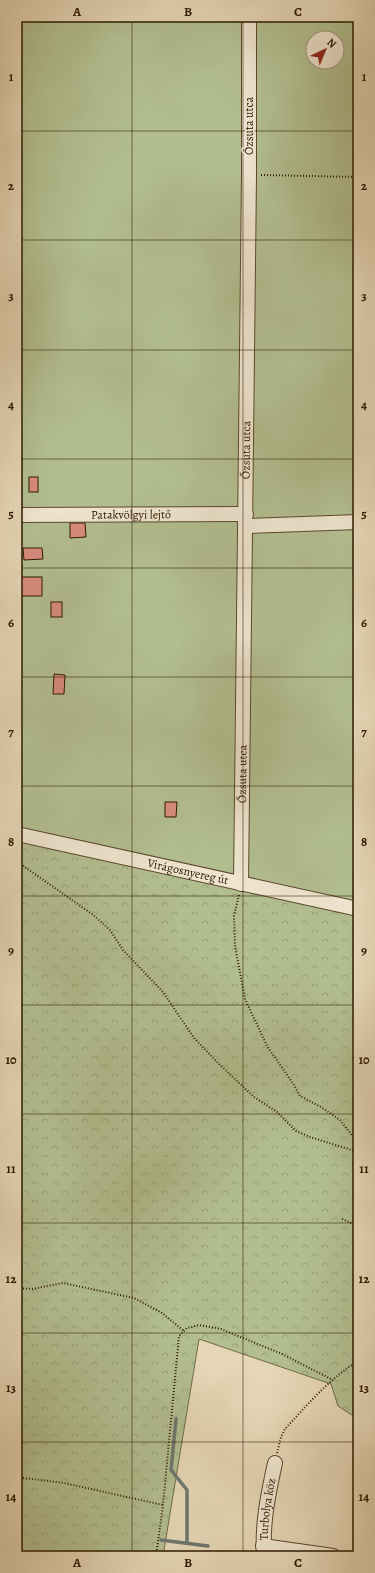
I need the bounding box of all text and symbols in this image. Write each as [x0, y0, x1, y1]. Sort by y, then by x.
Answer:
text: A [72, 3, 82, 20]
text: B [184, 3, 192, 20]
text: C [294, 3, 302, 20]
north arrow [305, 30, 345, 70]
text: N [324, 35, 340, 51]
text: 1 [9, 68, 14, 85]
text: 1 [362, 68, 367, 85]
street label: Őzsuta utca [241, 97, 257, 155]
text: 2 [8, 177, 15, 194]
text: 2 [361, 177, 368, 194]
text: 3 [8, 287, 14, 304]
text: 3 [361, 287, 367, 304]
text: 4 [8, 396, 14, 413]
text: 4 [361, 396, 367, 413]
street label: Őzsuta utca [238, 420, 254, 479]
text: 5 [8, 505, 14, 522]
text: 5 [361, 505, 367, 522]
street label: Patakvölgyi lejtő [91, 506, 171, 523]
text: 6 [8, 614, 14, 631]
text: 6 [361, 614, 367, 631]
text: 7 [8, 723, 14, 740]
text: 7 [361, 723, 367, 740]
street label: Őzsuta utca [234, 744, 251, 803]
text: 8 [8, 833, 14, 850]
text: 8 [361, 833, 367, 850]
street label: Virágosnyereg út [145, 855, 230, 888]
text: 9 [8, 942, 14, 959]
text: 9 [361, 942, 367, 959]
text: 10 [5, 1051, 17, 1068]
text: 10 [358, 1051, 370, 1068]
text: 11 [6, 1160, 16, 1177]
text: 11 [359, 1160, 369, 1177]
text: 12 [6, 1270, 17, 1287]
text: 12 [359, 1270, 370, 1287]
text: 13 [6, 1379, 17, 1396]
text: 13 [359, 1379, 370, 1396]
street label: Turbolya köz [256, 1477, 280, 1541]
text: 14 [6, 1488, 16, 1505]
text: 14 [359, 1488, 369, 1505]
text: A [72, 1554, 82, 1571]
text: B [184, 1554, 192, 1571]
text: C [294, 1554, 302, 1571]

